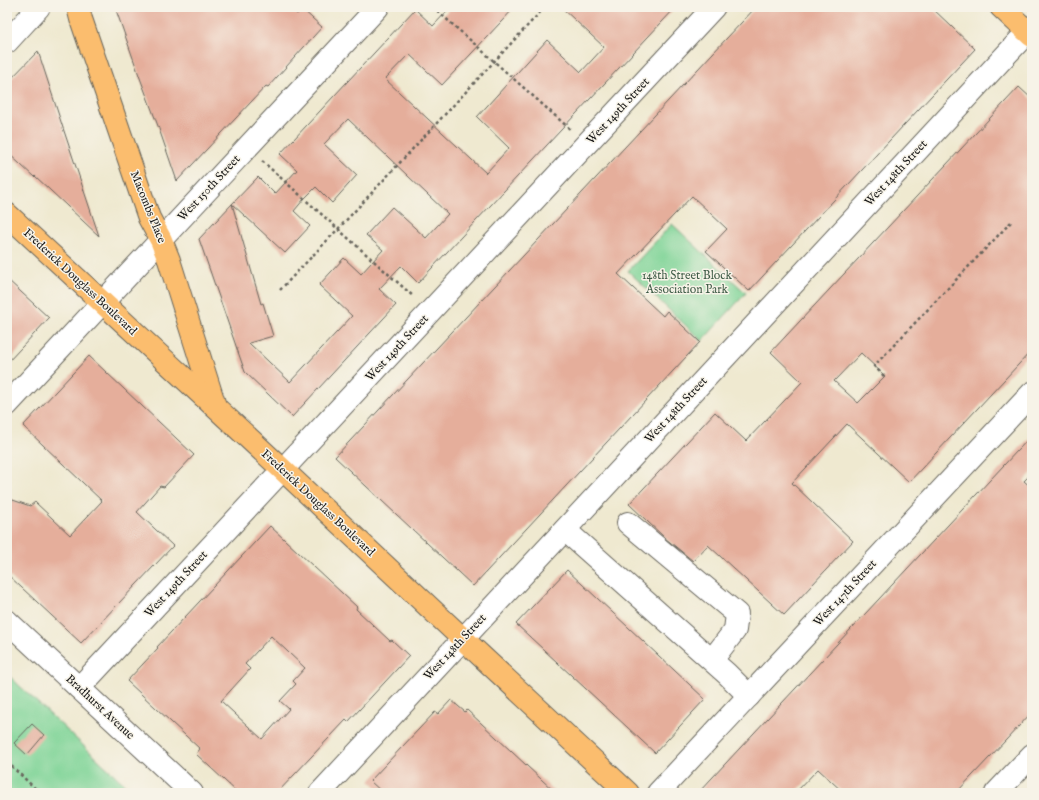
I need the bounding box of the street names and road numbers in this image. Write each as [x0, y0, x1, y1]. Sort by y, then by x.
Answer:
street label: West 149th Street [583, 74, 653, 148]
street label: West 148th Street [861, 137, 931, 209]
street label: West 150th Street [175, 152, 243, 224]
street label: Macombs Place [127, 169, 169, 246]
street label: Frederick Douglass Boulevard [20, 225, 140, 339]
street label: West 149th Street [362, 311, 432, 385]
street label: West 148th Street [641, 374, 711, 446]
street label: Frederick Douglass Boulevard [258, 446, 378, 560]
street label: West 149th Street [141, 547, 211, 621]
street label: West 147th Street [810, 556, 880, 630]
street label: West 148th Street [420, 611, 490, 683]
street label: Bradhurst Avenue [63, 671, 138, 743]

